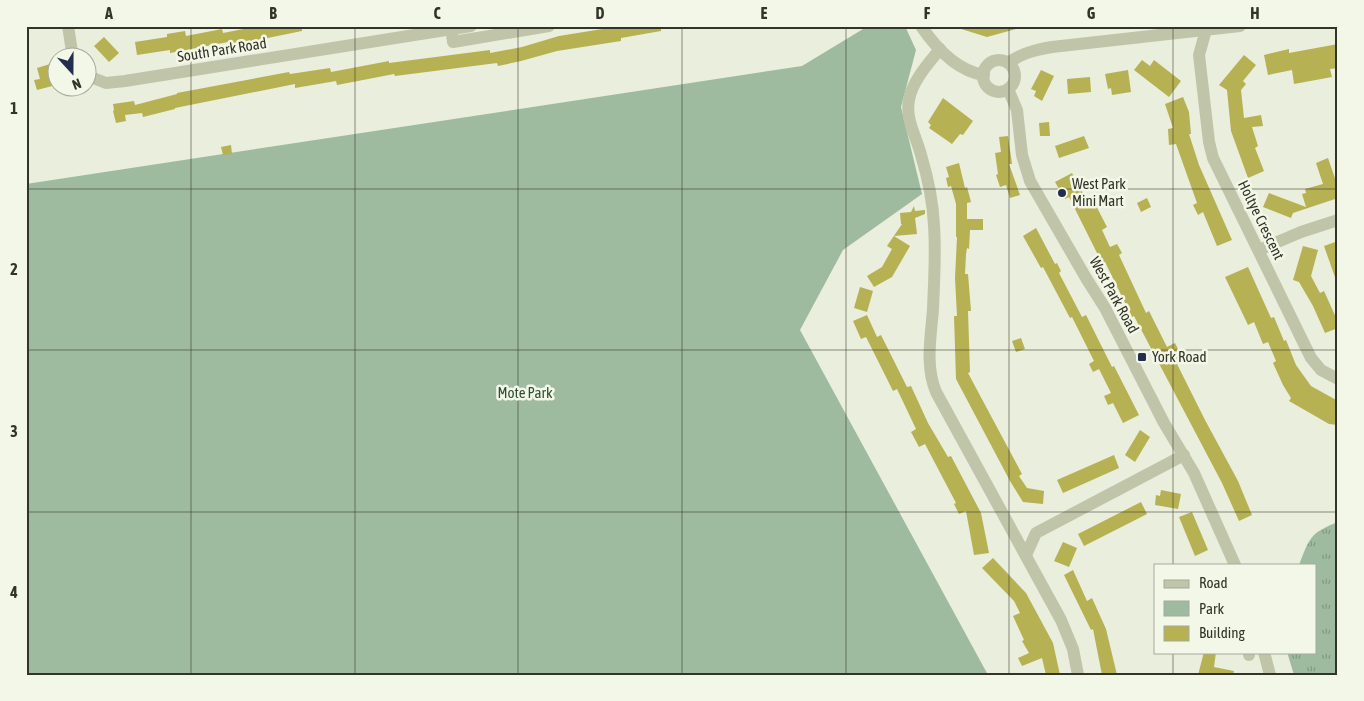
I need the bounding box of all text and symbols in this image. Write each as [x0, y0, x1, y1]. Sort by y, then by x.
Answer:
text: A [104, 4, 113, 22]
text: B [269, 4, 277, 22]
text: C [433, 4, 441, 22]
text: D [596, 4, 605, 22]
text: E [761, 4, 768, 22]
text: F [924, 4, 931, 22]
text: G [1087, 4, 1096, 22]
text: H [1250, 4, 1260, 22]
street label: South Park Road [176, 34, 268, 65]
north arrow [48, 48, 98, 98]
text: N [70, 75, 83, 93]
text: 1 [10, 99, 18, 117]
place label: West Park Mini Mart [1072, 175, 1126, 209]
street label: Holtye Crescent [1235, 177, 1288, 262]
marker: West Park Mini Mart [1056, 187, 1068, 199]
street label: West Park Road [1086, 254, 1142, 336]
text: 2 [10, 260, 18, 278]
place label: York Road [1152, 348, 1207, 365]
marker: York Road [1136, 351, 1148, 363]
park label: Mote Park [497, 384, 553, 401]
text: 3 [10, 422, 18, 440]
legend [1154, 564, 1316, 654]
text: Road [1199, 574, 1228, 591]
text: 4 [9, 583, 18, 601]
text: Park [1199, 600, 1224, 617]
text: Building [1199, 624, 1245, 641]

